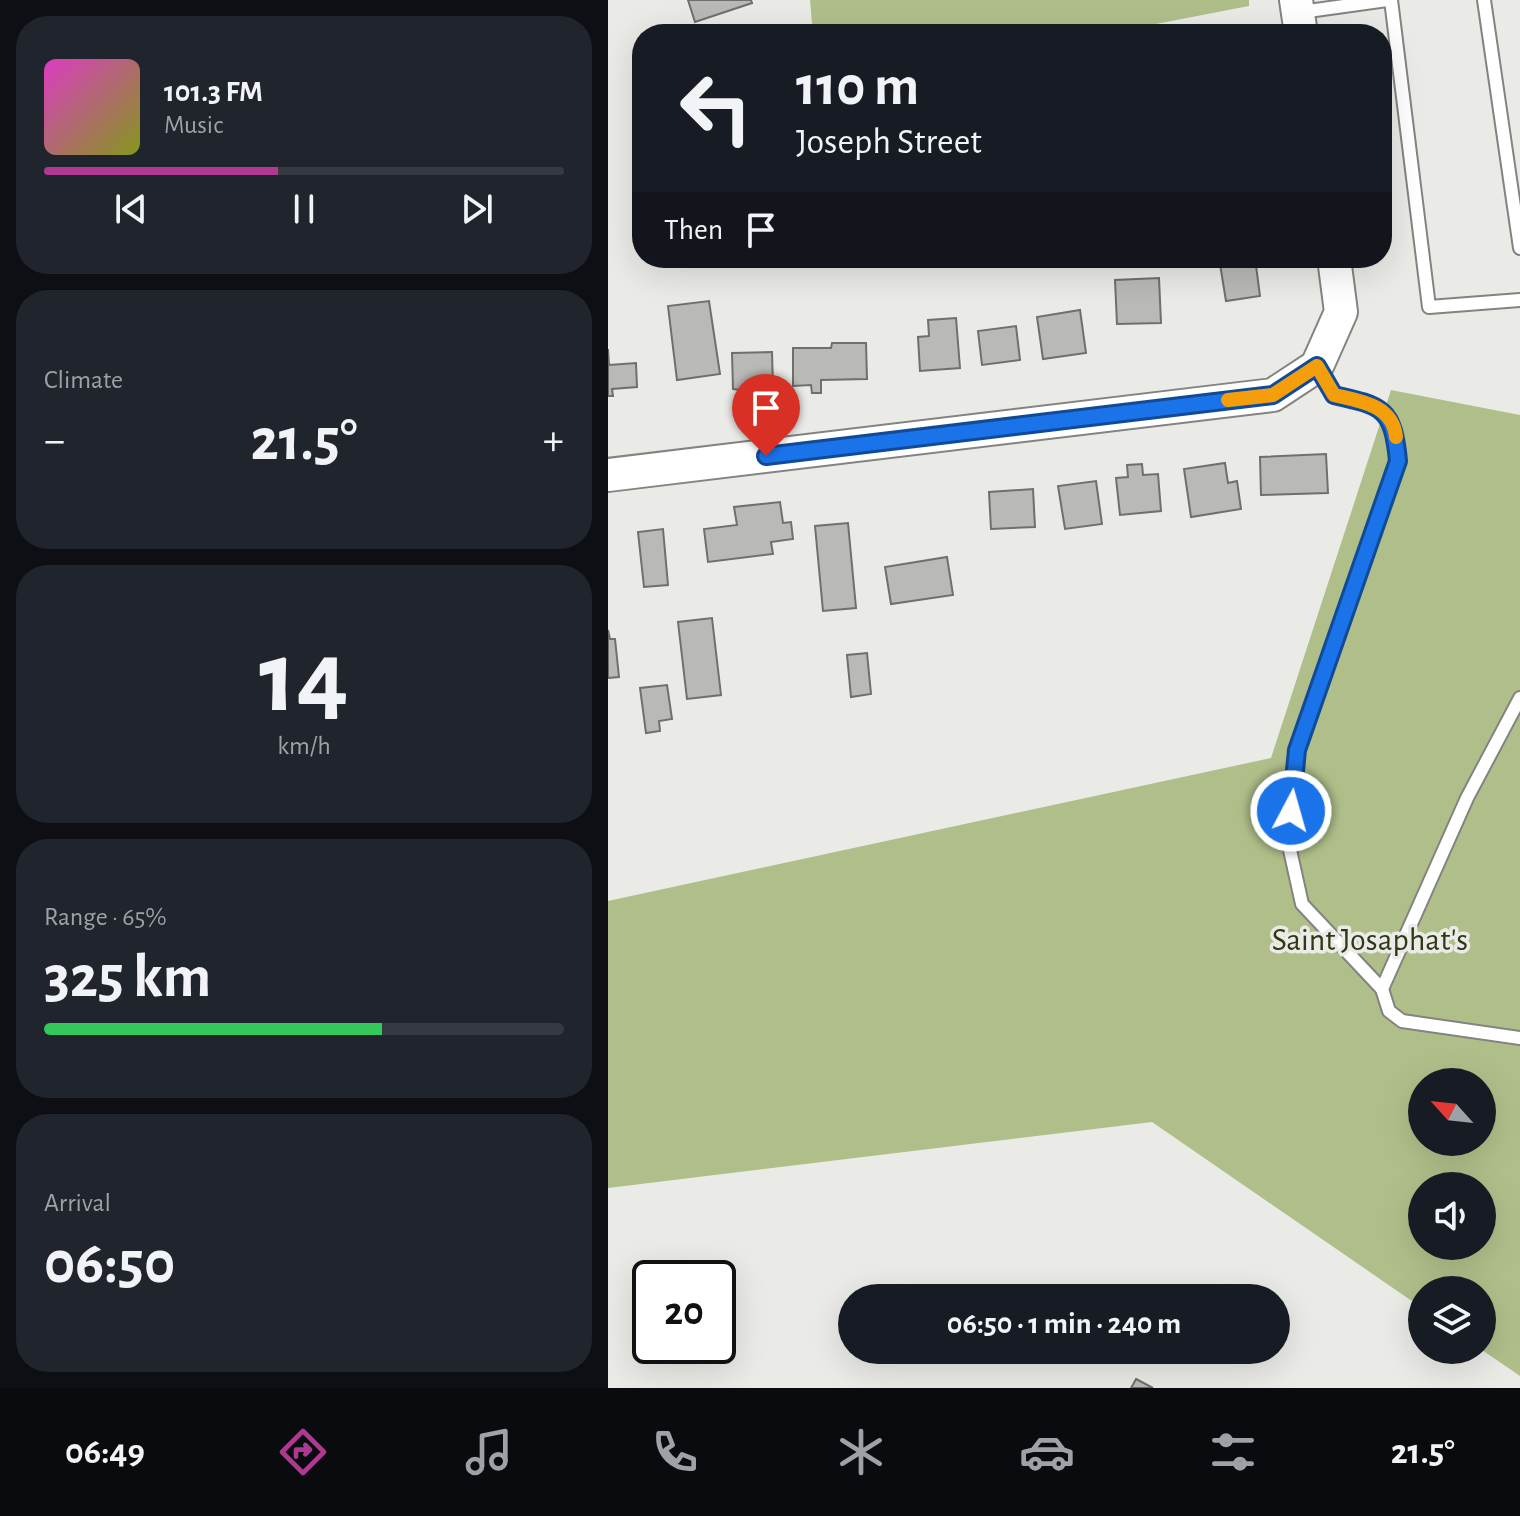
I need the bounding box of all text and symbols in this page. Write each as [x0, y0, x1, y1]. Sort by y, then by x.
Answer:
icon: left [664, 56, 768, 160]
text: 110 m [796, 59, 919, 115]
text: 101.3 FM [164, 77, 263, 107]
text: Music [164, 112, 223, 138]
text: Joseph Street [796, 124, 982, 160]
icon: previous [109, 187, 153, 231]
icon: pause [282, 187, 326, 231]
icon: next [455, 187, 499, 231]
icon: arrive [739, 208, 783, 252]
text: Then [664, 215, 723, 245]
text: Climate [44, 367, 123, 393]
pin [732, 374, 800, 456]
icon: arrive [744, 386, 788, 430]
text: 21.5° [250, 411, 358, 471]
text: − [44, 419, 65, 463]
text: + [543, 419, 564, 463]
text: 14 [259, 627, 349, 731]
text: km/h [277, 733, 331, 759]
position arrow [1249, 769, 1333, 853]
text: Range · 65% [44, 904, 167, 930]
park label: Saint Josaphat's [1272, 924, 1468, 956]
text: 325 km [44, 948, 211, 1008]
north arrow [1408, 1068, 1496, 1156]
map controls [1408, 1068, 1496, 1364]
button: sound [1408, 1172, 1496, 1260]
text: Arrival [44, 1190, 111, 1216]
text: 06:50 [44, 1234, 175, 1294]
speed limit sign: 20 [632, 1260, 736, 1364]
button: layers [1408, 1276, 1496, 1364]
text: 06:50 · 1 min · 240 m [947, 1309, 1181, 1339]
icon: directions [275, 1424, 331, 1480]
icon: music [461, 1424, 517, 1480]
icon: phone [647, 1424, 703, 1480]
icon: climate [833, 1424, 889, 1480]
icon: car [1019, 1424, 1075, 1480]
icon: filters [1205, 1424, 1261, 1480]
text: 06:49 [65, 1434, 145, 1470]
text: 21.5° [1391, 1434, 1455, 1470]

